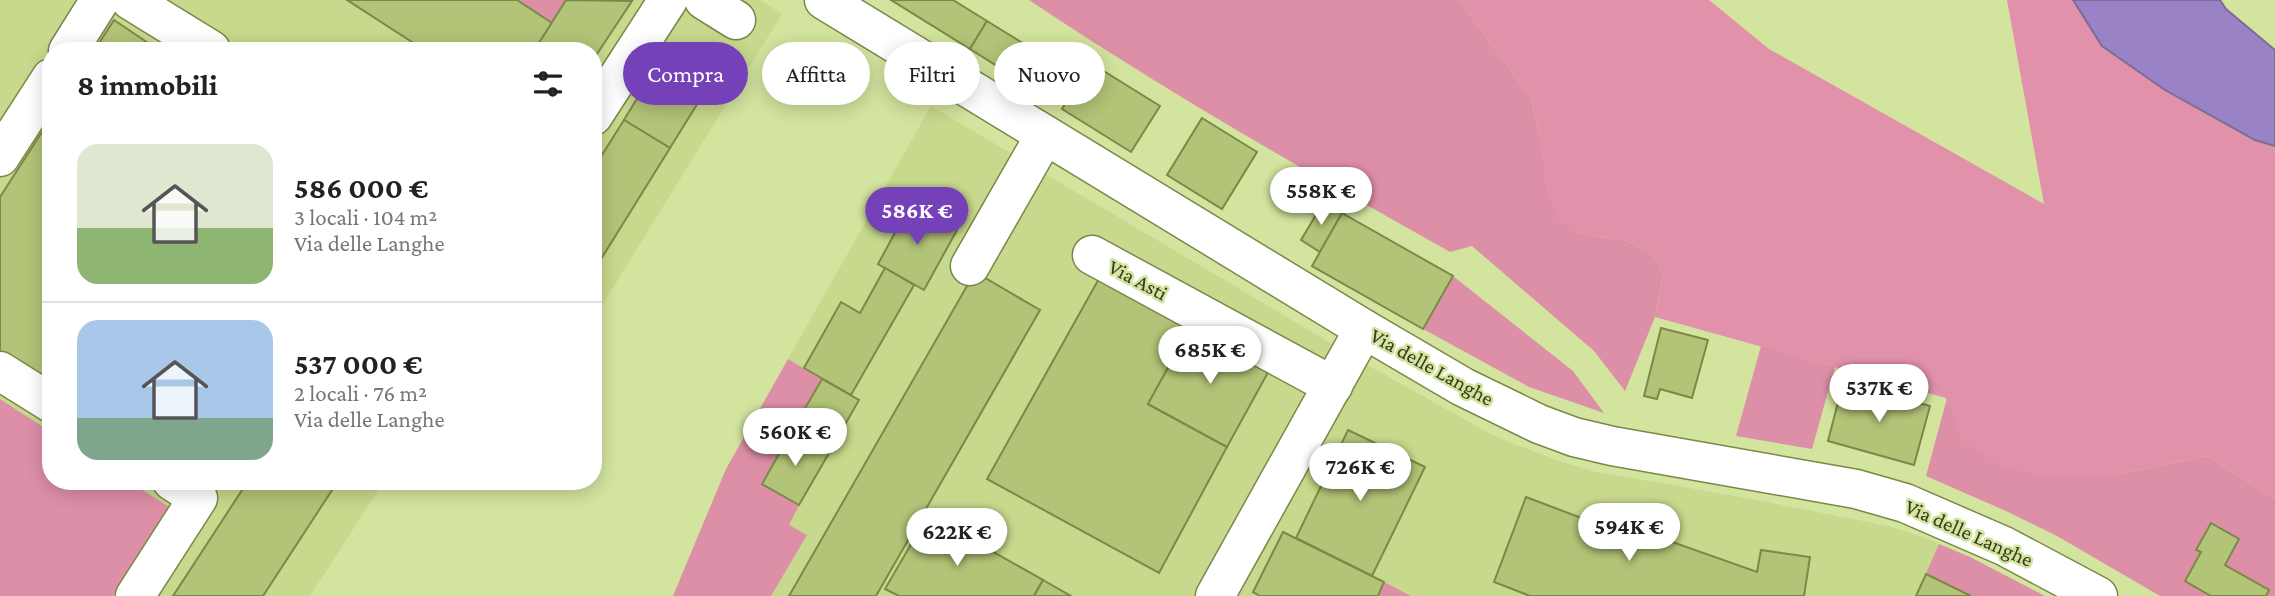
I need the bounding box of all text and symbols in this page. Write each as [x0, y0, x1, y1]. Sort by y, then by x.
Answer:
chip: Compra [623, 42, 748, 105]
chip: Affitta [762, 42, 870, 105]
chip: Filtri [884, 42, 980, 105]
chip: Nuovo [994, 42, 1105, 105]
icon: filters [529, 65, 567, 103]
text: 8 immobili [77, 68, 218, 101]
pin: 558K € [1264, 168, 1378, 227]
text: 586 000 € [294, 171, 428, 204]
icon: home [133, 172, 217, 256]
text: 558K € [1286, 177, 1356, 203]
pin: 586K € [860, 188, 974, 247]
text: 586K € [881, 197, 953, 223]
text: 3 locali · 104 m² [294, 204, 437, 230]
text: Via delle Langhe [294, 230, 445, 256]
street label: Via Asti [1104, 255, 1172, 306]
street label: Via delle Langhe [1366, 323, 1498, 411]
pin: 685K € [1153, 326, 1267, 386]
text: 685K € [1174, 336, 1246, 362]
text: 537 000 € [294, 347, 423, 380]
icon: home [133, 348, 217, 432]
pin: 537K € [1822, 364, 1936, 424]
text: 537K € [1846, 374, 1912, 400]
text: 2 locali · 76 m² [294, 380, 427, 406]
text: Via delle Langhe [294, 406, 445, 432]
pin: 560K € [738, 408, 852, 468]
text: 560K € [759, 418, 831, 444]
pin: 726K € [1303, 444, 1417, 503]
text: 726K € [1325, 453, 1395, 479]
street label: Via delle Langhe [1901, 494, 2037, 572]
pin: 594K € [1572, 504, 1686, 563]
pin: 622K € [900, 508, 1014, 568]
text: 594K € [1594, 513, 1664, 539]
text: 622K € [922, 518, 992, 544]

